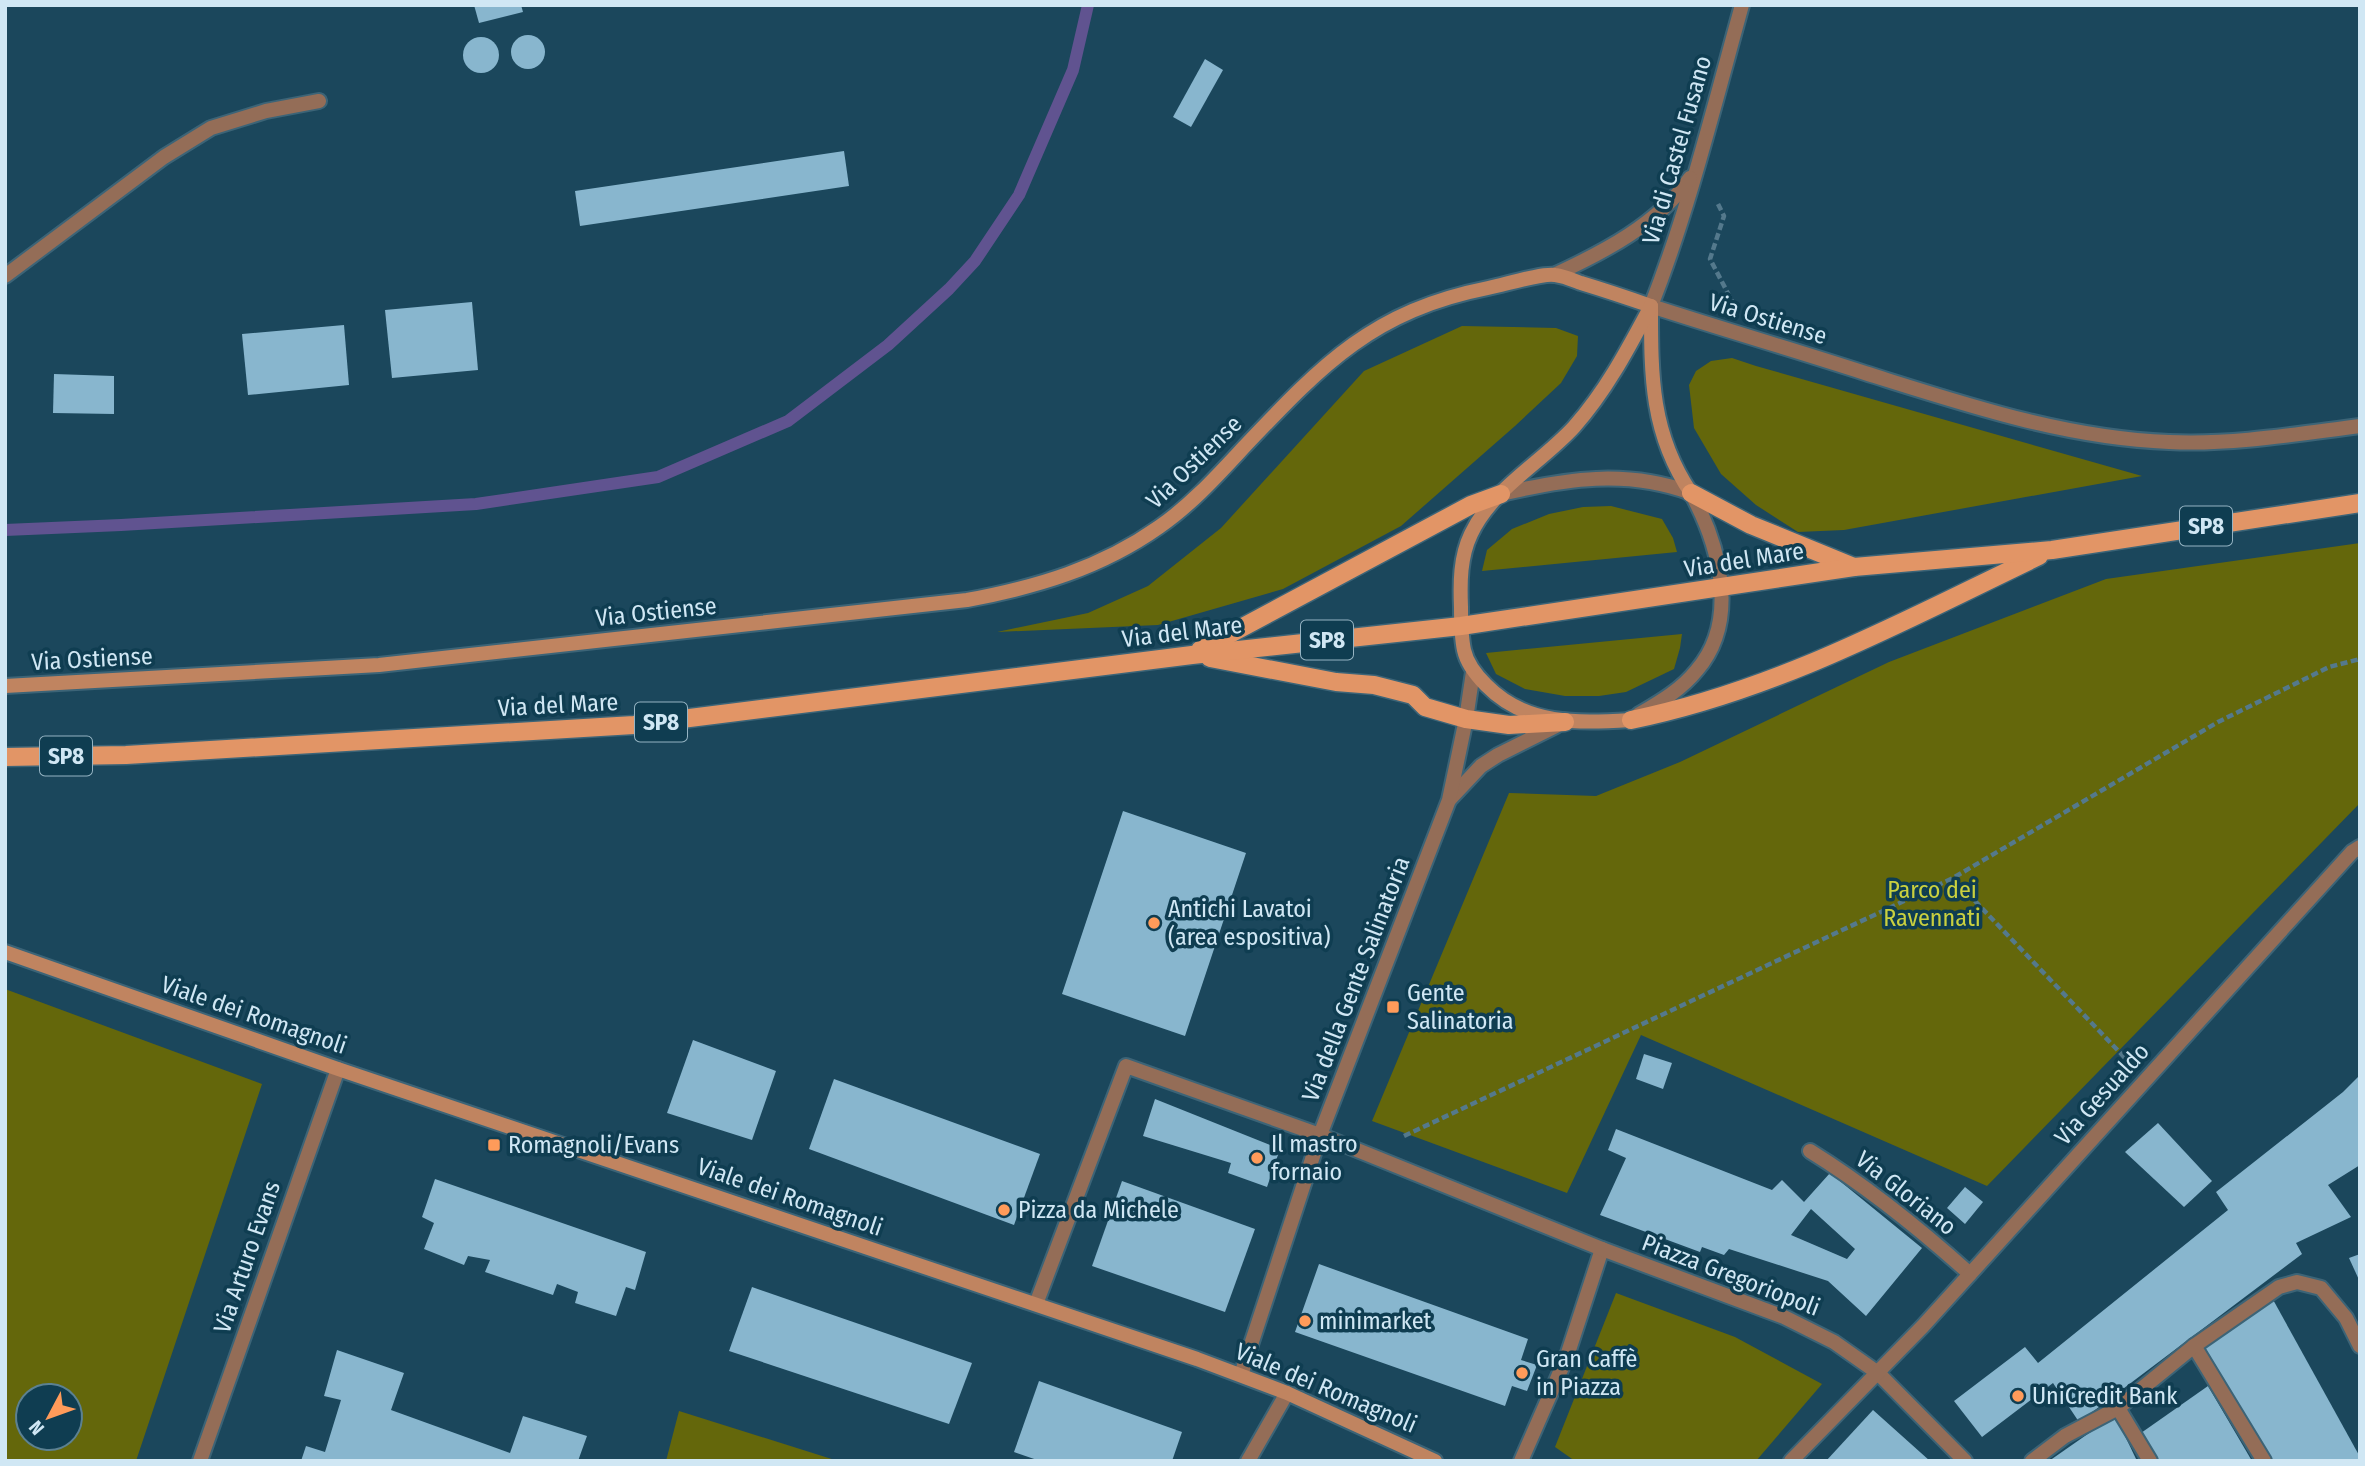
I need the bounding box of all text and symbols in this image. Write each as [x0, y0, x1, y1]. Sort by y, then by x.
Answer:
street label: Via di Castel Fusano [1637, 53, 1717, 247]
street label: Via Ostiense [1706, 288, 1830, 350]
street label: Via Ostiense [1141, 410, 1247, 514]
road number: SP8 [2180, 506, 2232, 546]
street label: Via del Mare [1682, 537, 1806, 583]
street label: Via Ostiense [594, 592, 718, 632]
street label: Via del Mare [1120, 611, 1244, 653]
road number: SP8 [1301, 620, 1353, 660]
street label: Via Ostiense [31, 642, 153, 676]
street label: Via del Mare [497, 688, 619, 722]
road number: SP8 [635, 702, 687, 742]
road number: SP8 [40, 736, 92, 776]
street label: Via della Gente Salinatoria [1296, 853, 1416, 1105]
park label: Parco dei Ravennati [1883, 876, 1981, 932]
place label: Antichi Lavatoi (area espositiva) [1168, 895, 1330, 951]
marker: Antichi Lavatoi (area espositiva) [1146, 915, 1162, 931]
street label: Viale dei Romagnoli [158, 970, 350, 1060]
place label: Gente Salinatoria [1407, 979, 1514, 1035]
marker: Gente Salinatoria [1385, 999, 1401, 1015]
street label: Via Gesualdo [2049, 1037, 2155, 1151]
place label: Il mastro fornaio [1271, 1130, 1358, 1186]
place label: Romagnoli/Evans [508, 1131, 679, 1159]
marker: Romagnoli/Evans [486, 1137, 502, 1153]
street label: Via Gloriano [1850, 1145, 1962, 1241]
marker: Il mastro fornaio [1249, 1150, 1265, 1166]
street label: Viale dei Romagnoli [694, 1152, 886, 1242]
street label: Via Arturo Evans [208, 1177, 286, 1337]
place label: Pizza da Michele [1018, 1196, 1179, 1224]
marker: Pizza da Michele [996, 1202, 1012, 1218]
street label: Piazza Gregoriopoli [1638, 1228, 1824, 1322]
place label: minimarket [1319, 1307, 1432, 1335]
marker: minimarket [1297, 1313, 1313, 1329]
street label: Viale dei Romagnoli [1231, 1337, 1421, 1439]
place label: Gran Caffè in Piazza [1536, 1345, 1637, 1401]
marker: Gran Caffè in Piazza [1514, 1365, 1530, 1381]
north arrow [14, 1382, 84, 1452]
place label: UniCredit Bank [2032, 1382, 2178, 1410]
marker: UniCredit Bank [2010, 1388, 2026, 1404]
text: N [24, 1416, 49, 1440]

